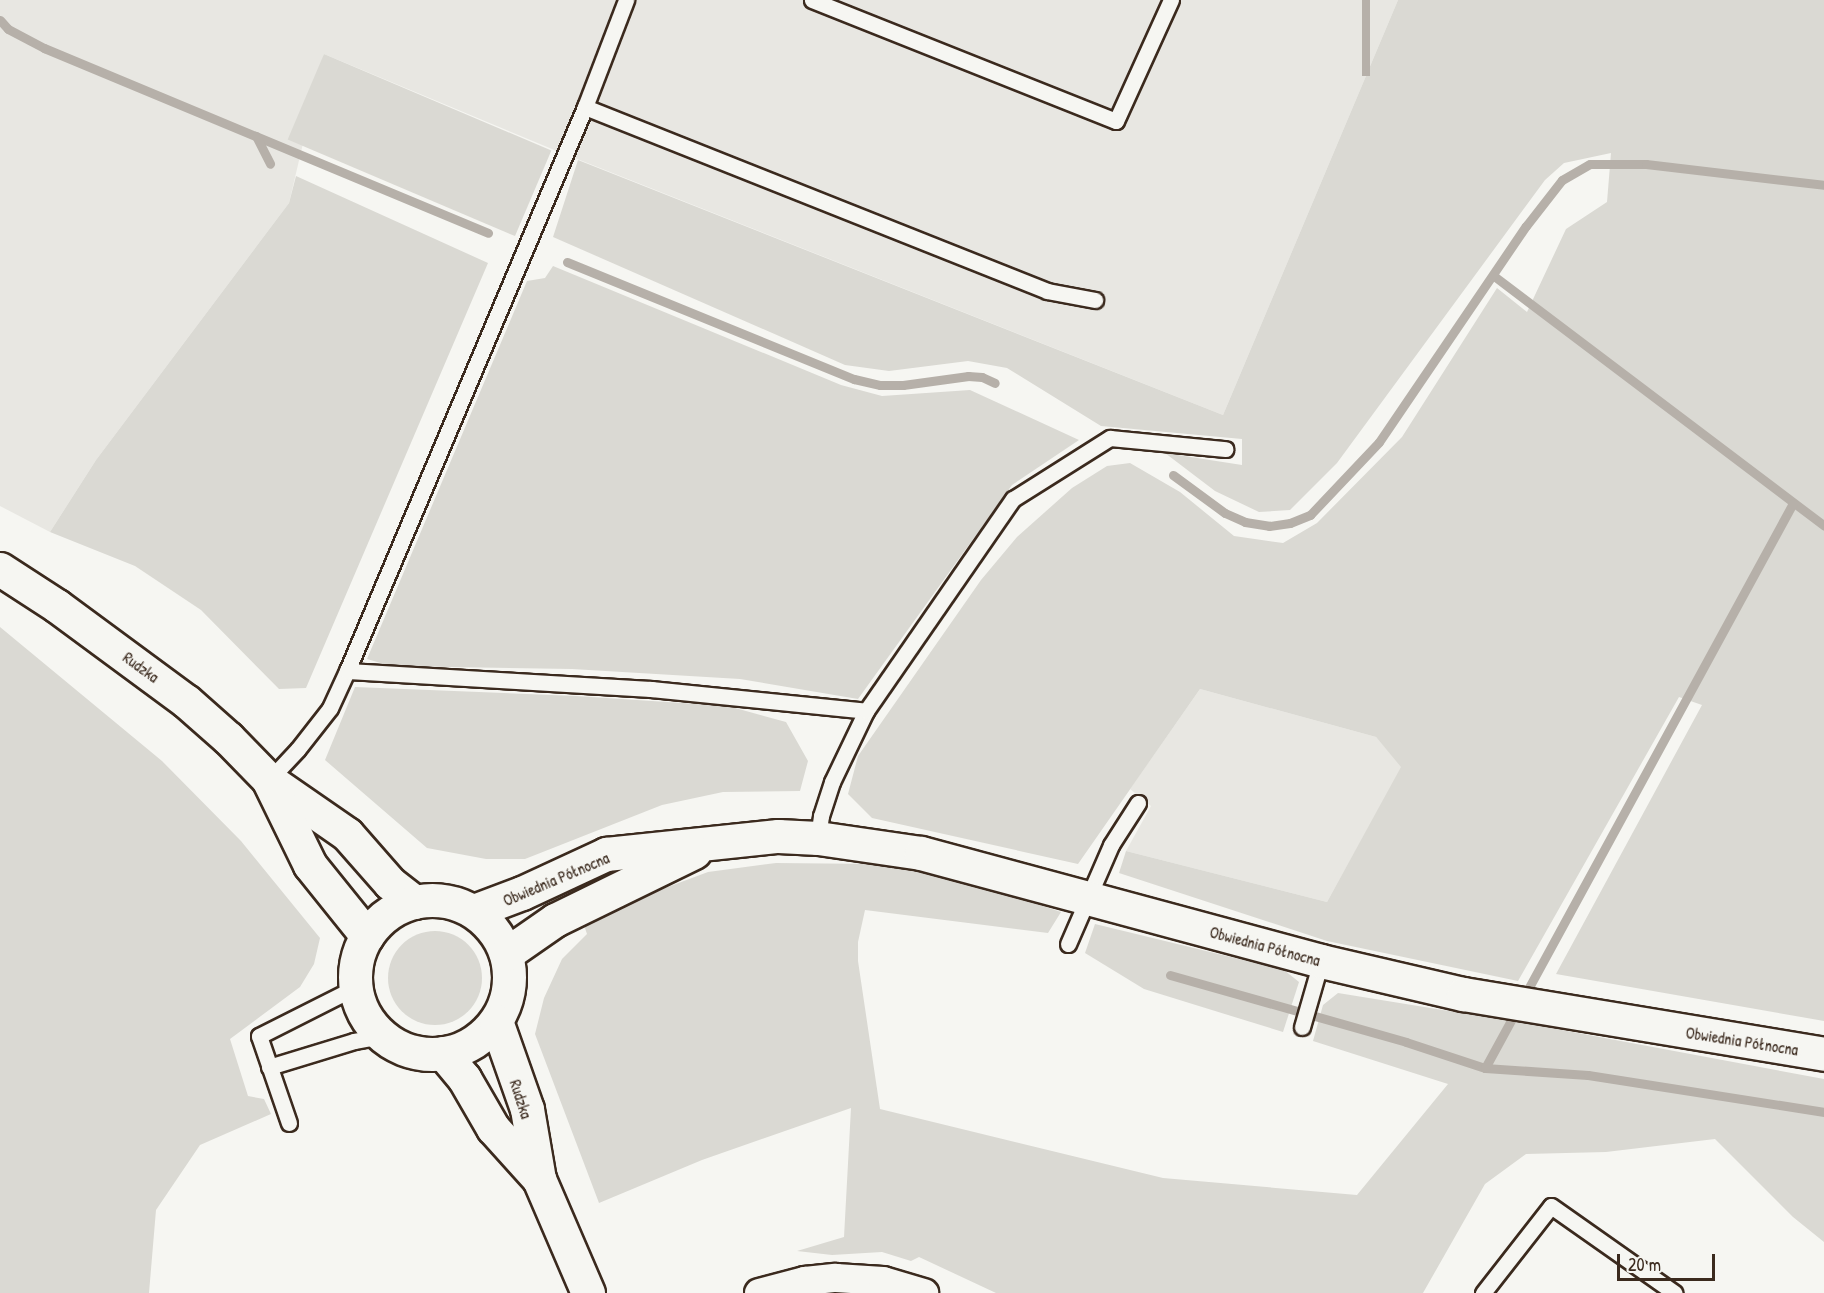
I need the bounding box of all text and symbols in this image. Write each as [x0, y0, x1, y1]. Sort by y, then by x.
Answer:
street label: Rudzka [119, 648, 163, 686]
street label: Obwiednia Północna [500, 848, 612, 910]
street label: Obwiednia Północna [1208, 922, 1322, 970]
street label: Obwiednia Północna [1684, 1023, 1800, 1059]
street label: Rudzka [506, 1077, 536, 1121]
scale bar [1620, 1242, 1718, 1280]
text: 20 m [1628, 1252, 1661, 1277]

